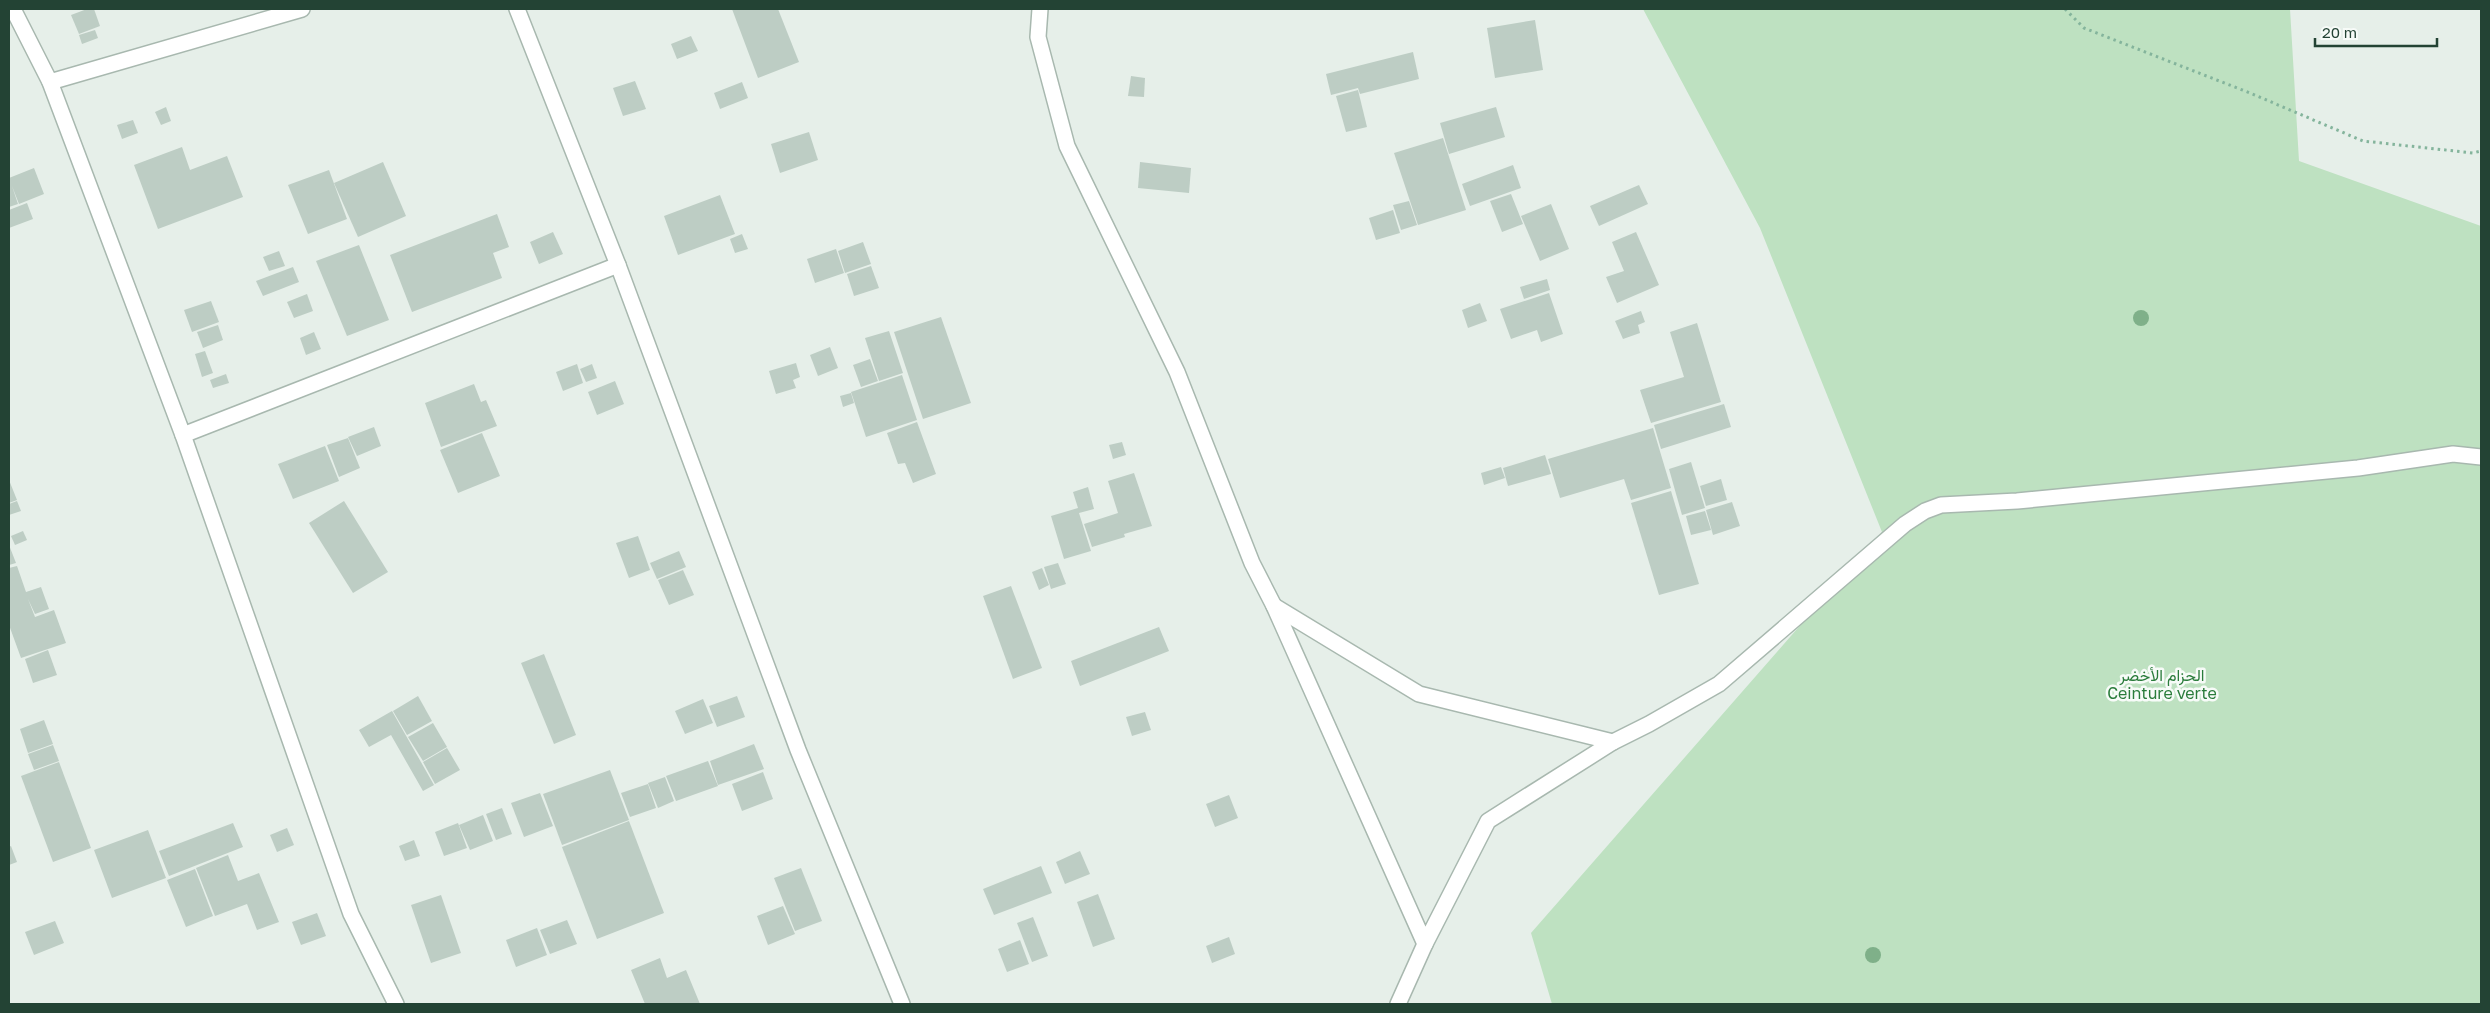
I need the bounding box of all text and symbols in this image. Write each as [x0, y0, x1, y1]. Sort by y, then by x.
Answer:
scale bar [2315, 15, 2438, 47]
text: 20 m [2322, 23, 2357, 41]
park label: الحزام الأخضر Ceinture verte [2107, 665, 2217, 703]

